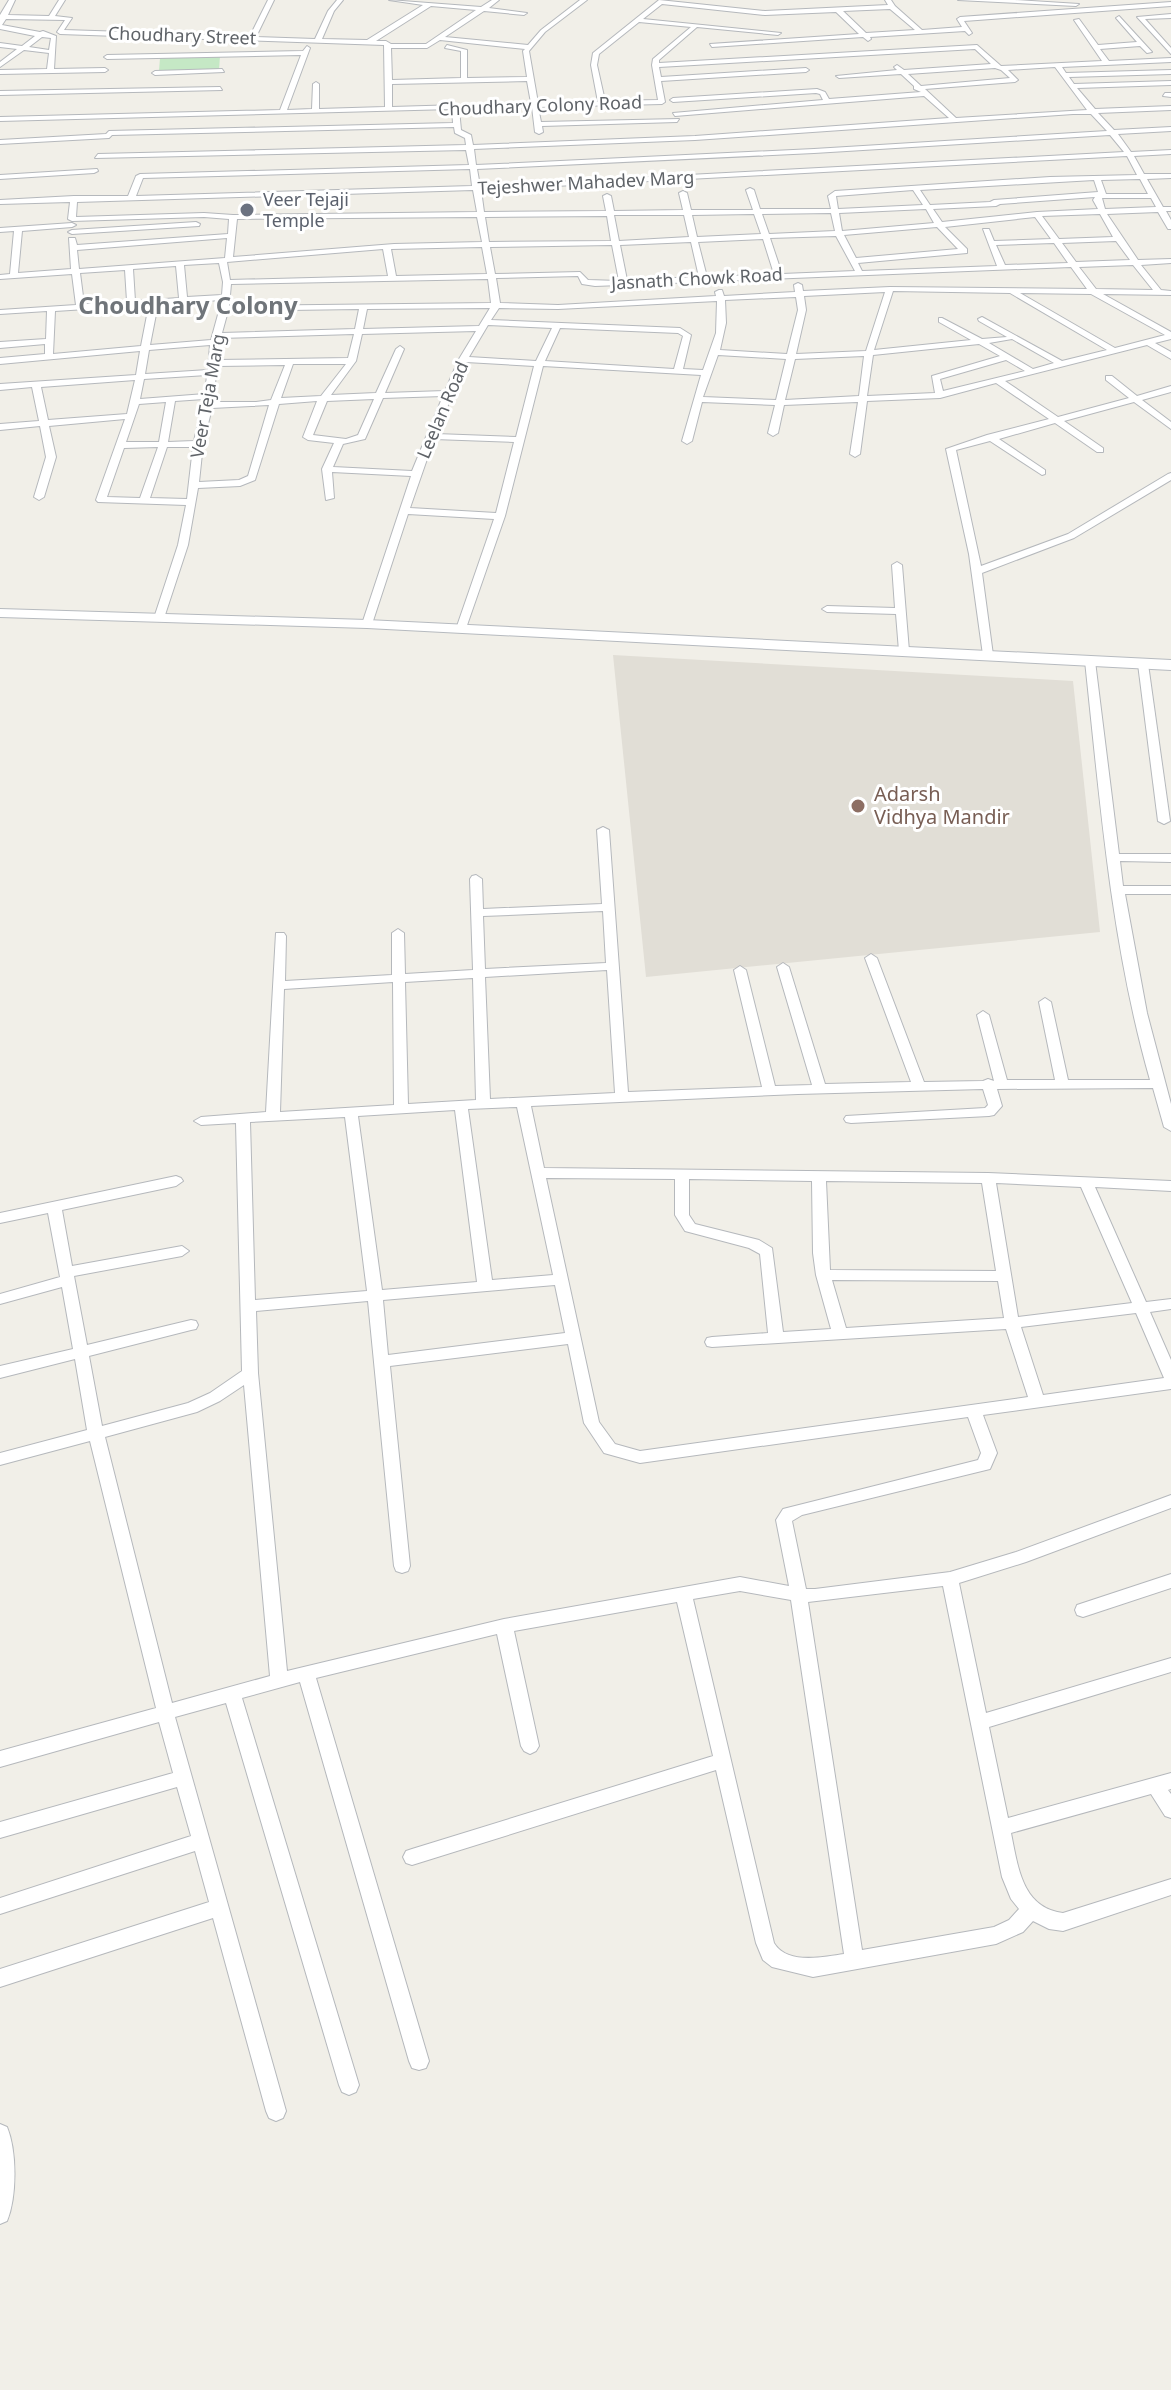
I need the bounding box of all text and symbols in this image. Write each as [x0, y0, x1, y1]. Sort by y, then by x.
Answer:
street label: Choudhary Street [107, 20, 257, 50]
street label: Choudhary Colony Road [438, 89, 642, 121]
street label: Tejeshwer Mahadev Marg [477, 164, 695, 200]
place label: Veer Tejaji Temple [263, 187, 349, 232]
marker: Veer Tejaji Temple [238, 201, 256, 219]
street label: Jasnath Chowk Road [608, 262, 783, 295]
district label: Choudhary Colony [78, 288, 298, 321]
street label: Veer Teja Marg [184, 332, 230, 460]
street label: Leelan Road [411, 357, 473, 462]
place label: Adarsh Vidhya Mandir [874, 780, 1010, 830]
marker: Adarsh Vidhya Mandir [849, 797, 867, 815]

